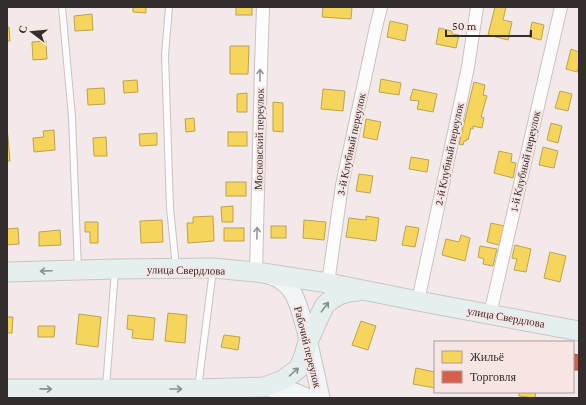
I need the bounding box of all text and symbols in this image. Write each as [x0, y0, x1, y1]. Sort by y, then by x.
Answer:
north arrow [12, 12, 52, 52]
scale bar [446, 12, 531, 38]
text: 50 m [452, 19, 477, 33]
text: С [16, 24, 29, 35]
one-way arrow [256, 69, 264, 82]
street label: Московский переулок [252, 87, 266, 190]
street label: 3-й Клубный переулок [334, 91, 368, 196]
street label: 2-й Клубный переулок [432, 101, 466, 206]
street label: 1-й Клубный переулок [508, 109, 543, 212]
one-way arrow [253, 227, 260, 240]
street label: улица Свердлова [147, 263, 225, 277]
one-way arrow [40, 268, 53, 275]
one-way arrow [321, 301, 330, 312]
street label: улица Свердлова [466, 304, 546, 330]
street label: Рабочий переулок [292, 305, 324, 390]
legend [434, 341, 574, 393]
text: Жильё [470, 350, 504, 364]
one-way arrow [289, 367, 299, 376]
text: Торговля [470, 370, 517, 384]
one-way arrow [39, 385, 52, 393]
one-way arrow [169, 385, 182, 393]

